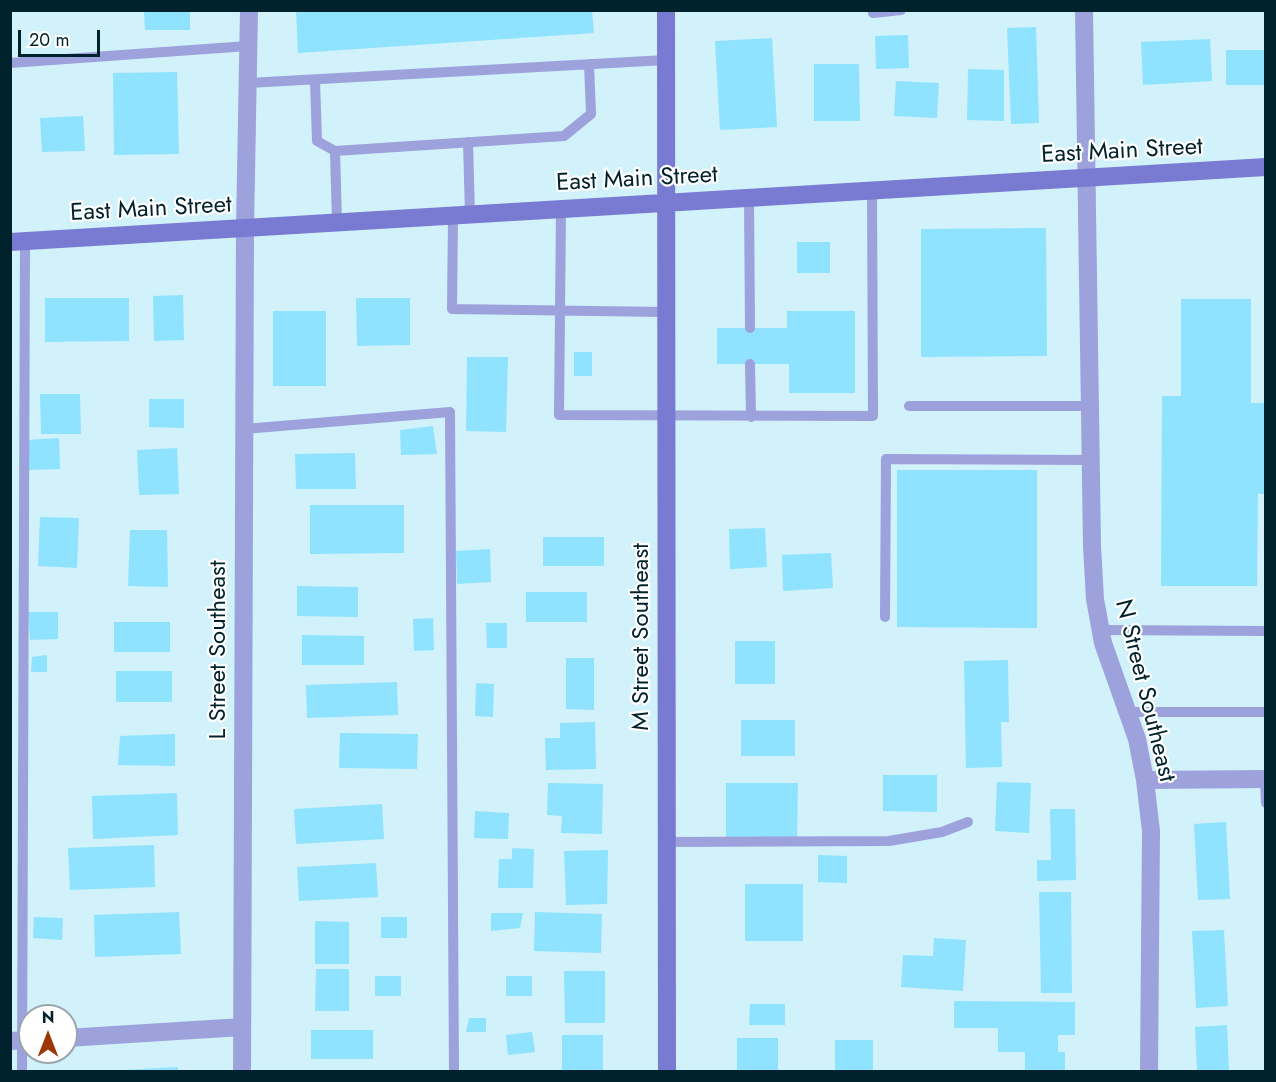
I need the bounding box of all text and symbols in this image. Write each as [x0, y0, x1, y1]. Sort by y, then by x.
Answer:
scale bar [21, 18, 104, 56]
text: 20 m [29, 27, 69, 53]
street label: East Main Street [1041, 133, 1203, 171]
street label: East Main Street [556, 161, 718, 199]
street label: East Main Street [70, 191, 232, 229]
street label: M Street Southeast [628, 543, 656, 731]
street label: L Street Southeast [205, 560, 233, 740]
street label: N Street Southeast [1107, 597, 1181, 785]
north arrow [18, 1004, 78, 1064]
text: N [42, 1006, 54, 1029]

